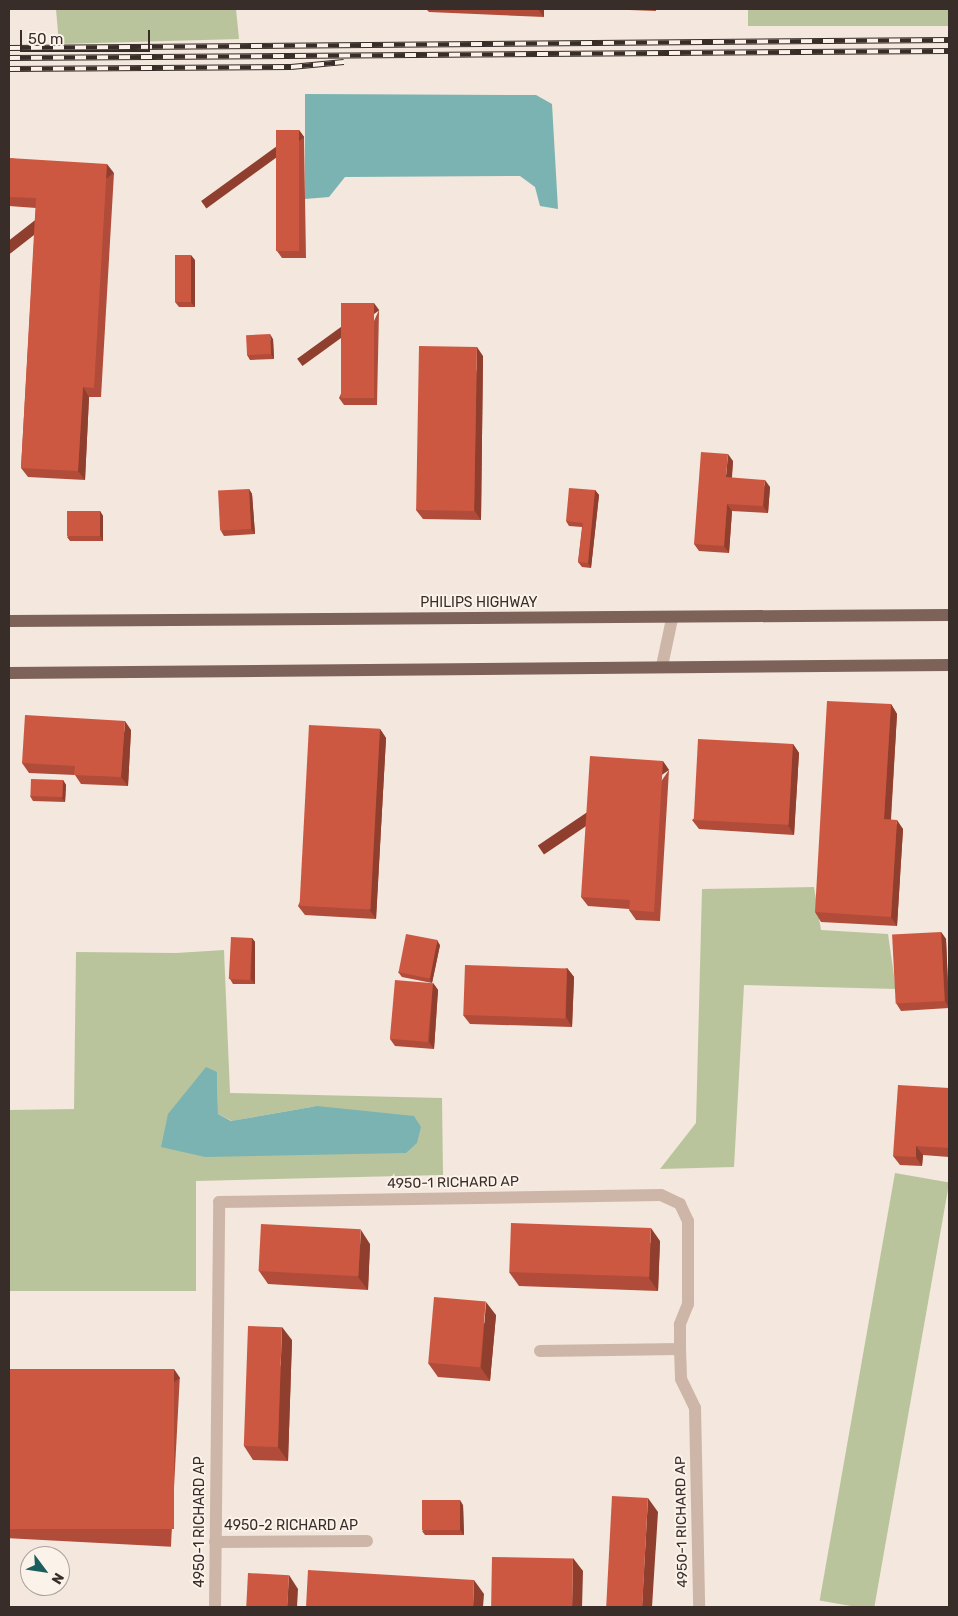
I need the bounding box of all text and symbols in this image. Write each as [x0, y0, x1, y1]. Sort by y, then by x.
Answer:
scale bar [22, 20, 152, 52]
text: 50 m [28, 30, 63, 48]
street label: PHILIPS HIGHWAY [420, 595, 538, 611]
street label: 4950-1 RICHARD AP [387, 1173, 519, 1193]
street label: 4950-1 RICHARD AP [192, 1456, 208, 1588]
street label: 4950-1 RICHARD AP [672, 1456, 692, 1588]
street label: 4950-2 RICHARD AP [224, 1518, 358, 1534]
north arrow [20, 1546, 70, 1596]
text: N [48, 1570, 67, 1587]

